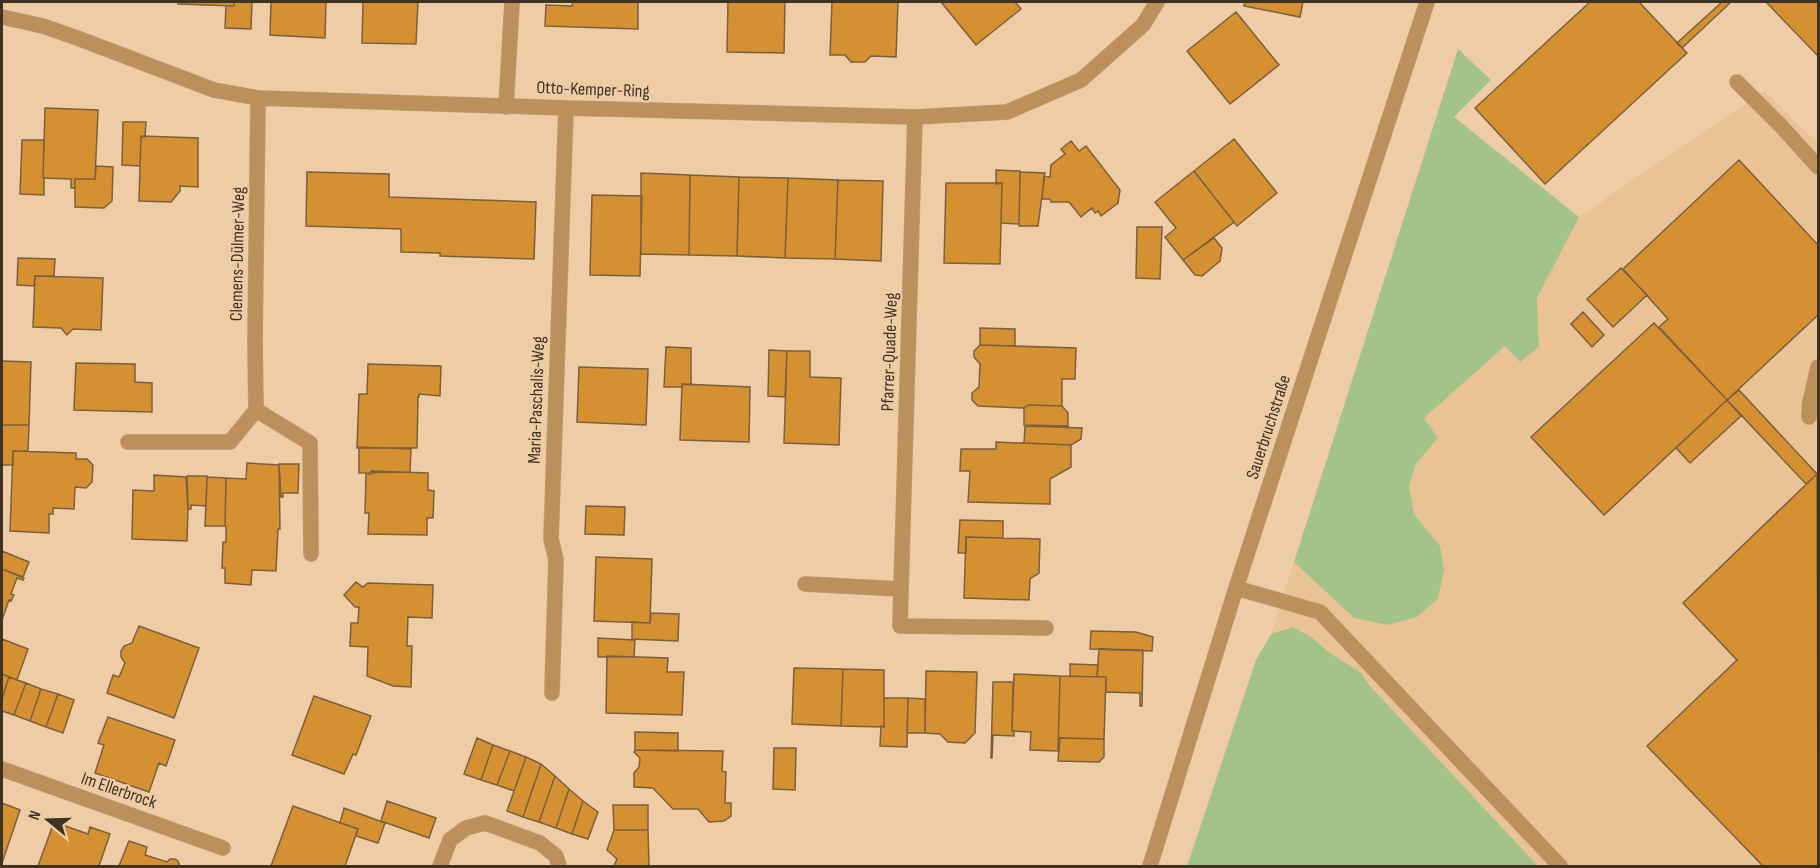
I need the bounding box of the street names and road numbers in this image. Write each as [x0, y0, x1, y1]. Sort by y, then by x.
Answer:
street label: Otto-Kemper-Ring [536, 77, 650, 102]
street label: Clemens-Dülmer-Weg [226, 187, 249, 321]
street label: Pfarrer-Quade-Weg [877, 292, 902, 412]
street label: Maria-Paschalis-Weg [524, 336, 549, 464]
street label: Sauerbruchstraße [1242, 372, 1295, 482]
street label: Im Ellerbrock [78, 768, 159, 813]

